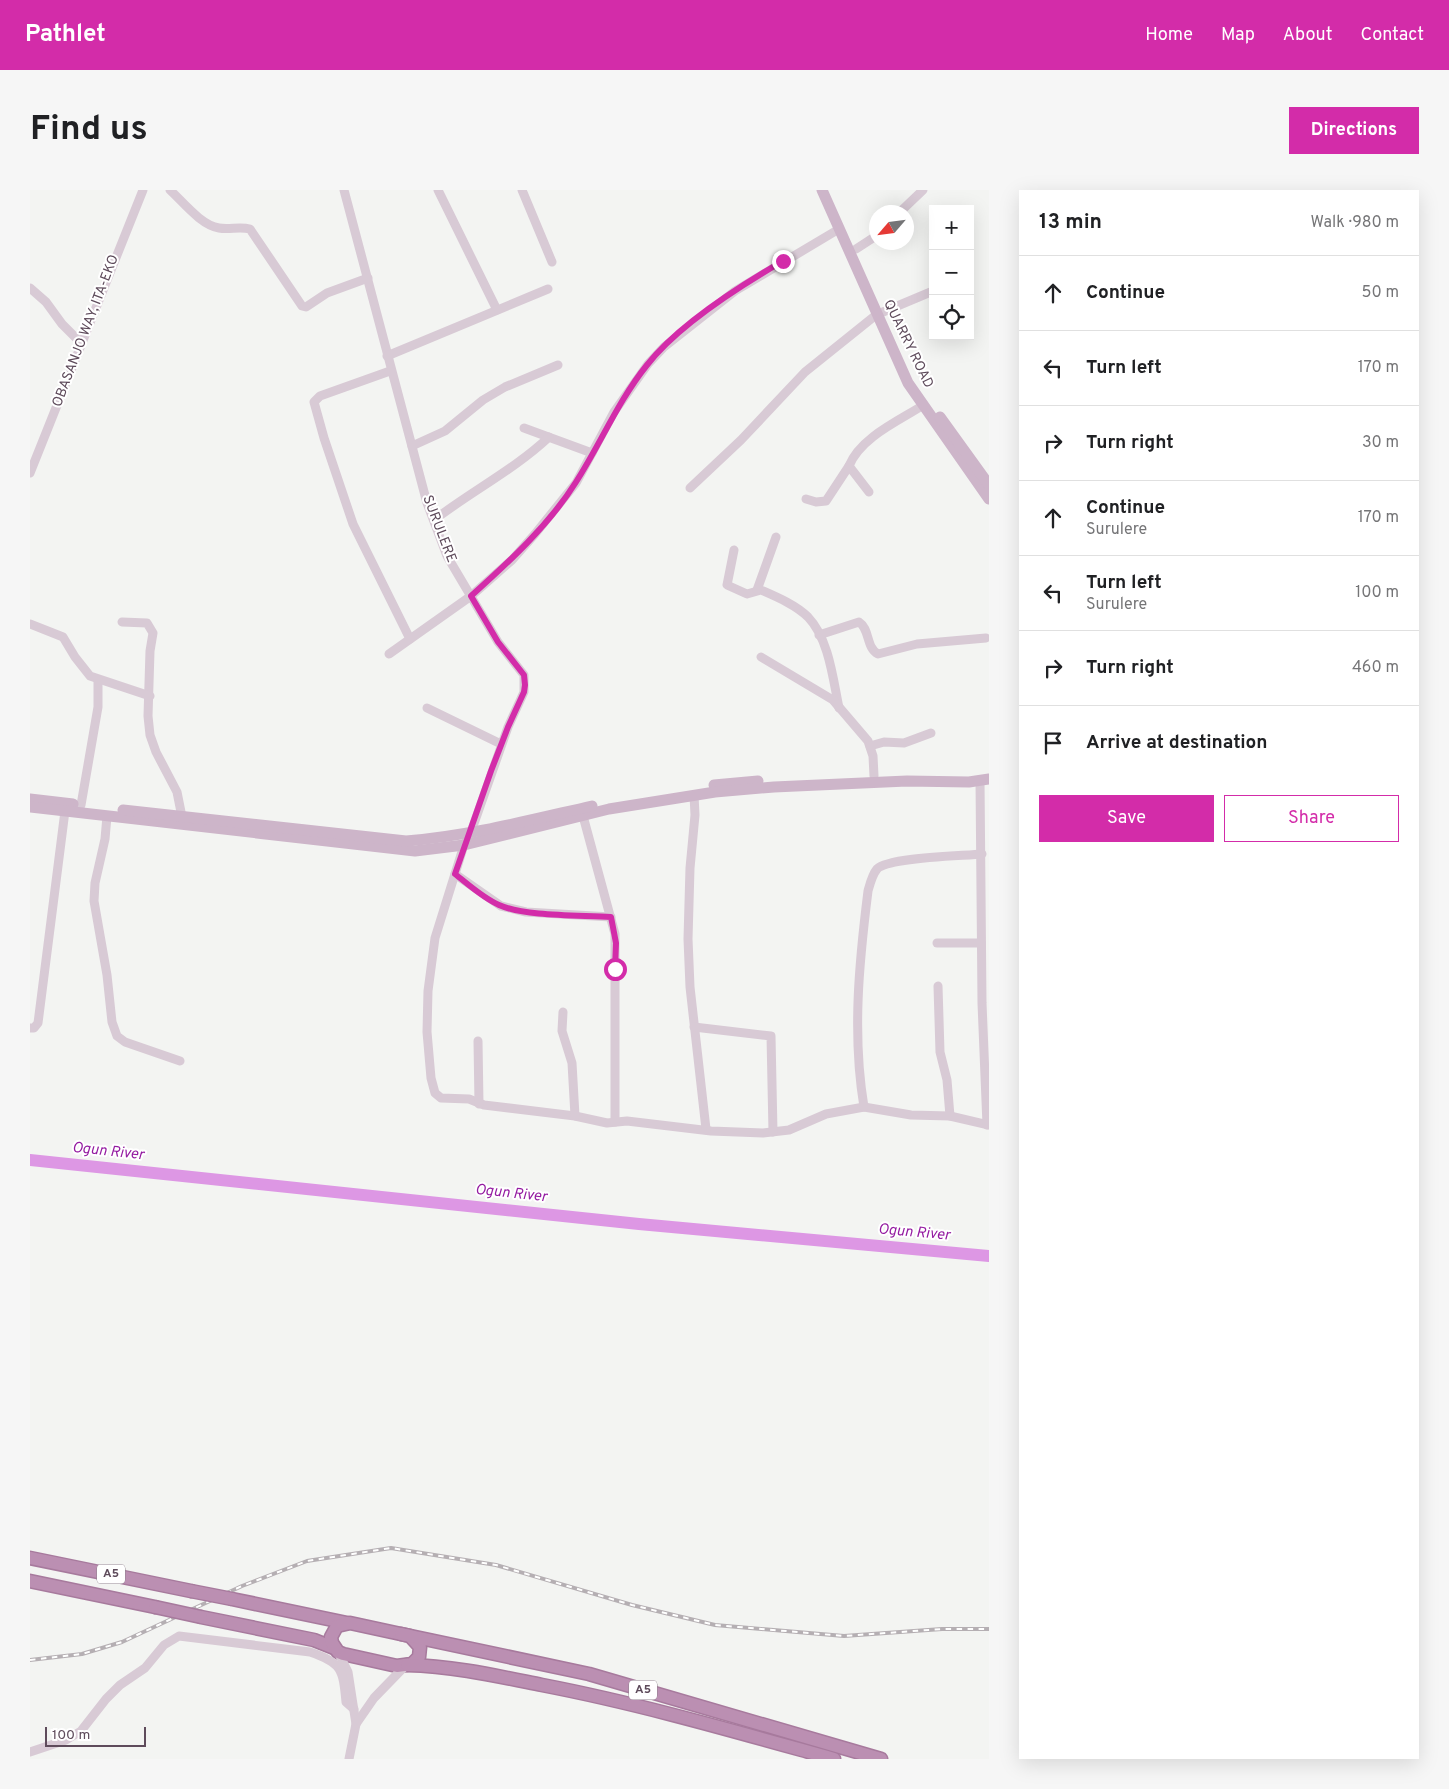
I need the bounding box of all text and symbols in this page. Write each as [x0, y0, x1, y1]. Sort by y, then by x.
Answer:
text: Pathlet [25, 20, 106, 50]
text: Home [1145, 24, 1193, 47]
text: Map [1221, 24, 1255, 47]
text: About [1283, 24, 1332, 47]
text: Contact [1360, 24, 1424, 47]
button: Directions [1289, 107, 1419, 154]
text: Find us [30, 108, 148, 152]
north arrow [869, 205, 914, 250]
map controls [929, 205, 974, 340]
button: + [929, 205, 974, 250]
text: 13 min [1039, 209, 1102, 236]
text: Walk · 980 m [1311, 213, 1399, 233]
route end [772, 250, 795, 273]
button: − [929, 250, 974, 295]
street label: OBASANJO WAY, ITA-EKO [49, 252, 123, 410]
icon: ahead [1039, 279, 1067, 307]
text: Continue [1086, 281, 1165, 305]
text: 50 m [1362, 283, 1399, 303]
button: locate [929, 295, 974, 340]
street label: QUARRY ROAD [879, 297, 937, 391]
icon: left [1039, 354, 1067, 382]
text: Turn left [1086, 356, 1162, 380]
text: 170 m [1358, 358, 1399, 378]
icon: right [1039, 429, 1067, 457]
text: Turn right [1086, 431, 1174, 455]
text: 30 m [1362, 433, 1399, 453]
street label: SURULERE [418, 493, 460, 565]
text: Continue [1086, 496, 1165, 520]
icon: ahead [1039, 504, 1067, 532]
text: 170 m [1358, 508, 1399, 528]
text: Surulere [1086, 520, 1147, 540]
text: Turn left [1086, 571, 1162, 595]
icon: left [1039, 579, 1067, 607]
text: 100 m [1355, 583, 1399, 603]
text: Surulere [1086, 595, 1147, 615]
icon: right [1039, 654, 1067, 682]
text: Turn right [1086, 656, 1174, 680]
text: 460 m [1352, 658, 1399, 678]
icon: arrive [1039, 729, 1067, 757]
text: Arrive at destination [1086, 731, 1267, 755]
button: Save [1039, 795, 1214, 842]
button: Share [1224, 795, 1399, 842]
route start [604, 958, 627, 981]
water label: Ogun River [71, 1139, 146, 1165]
water label: Ogun River [474, 1181, 549, 1207]
water label: Ogun River [877, 1220, 952, 1246]
road number: A5 [97, 1565, 125, 1584]
road number: A5 [629, 1680, 657, 1700]
scale bar [45, 1724, 146, 1747]
text: 100 m [52, 1727, 90, 1744]

